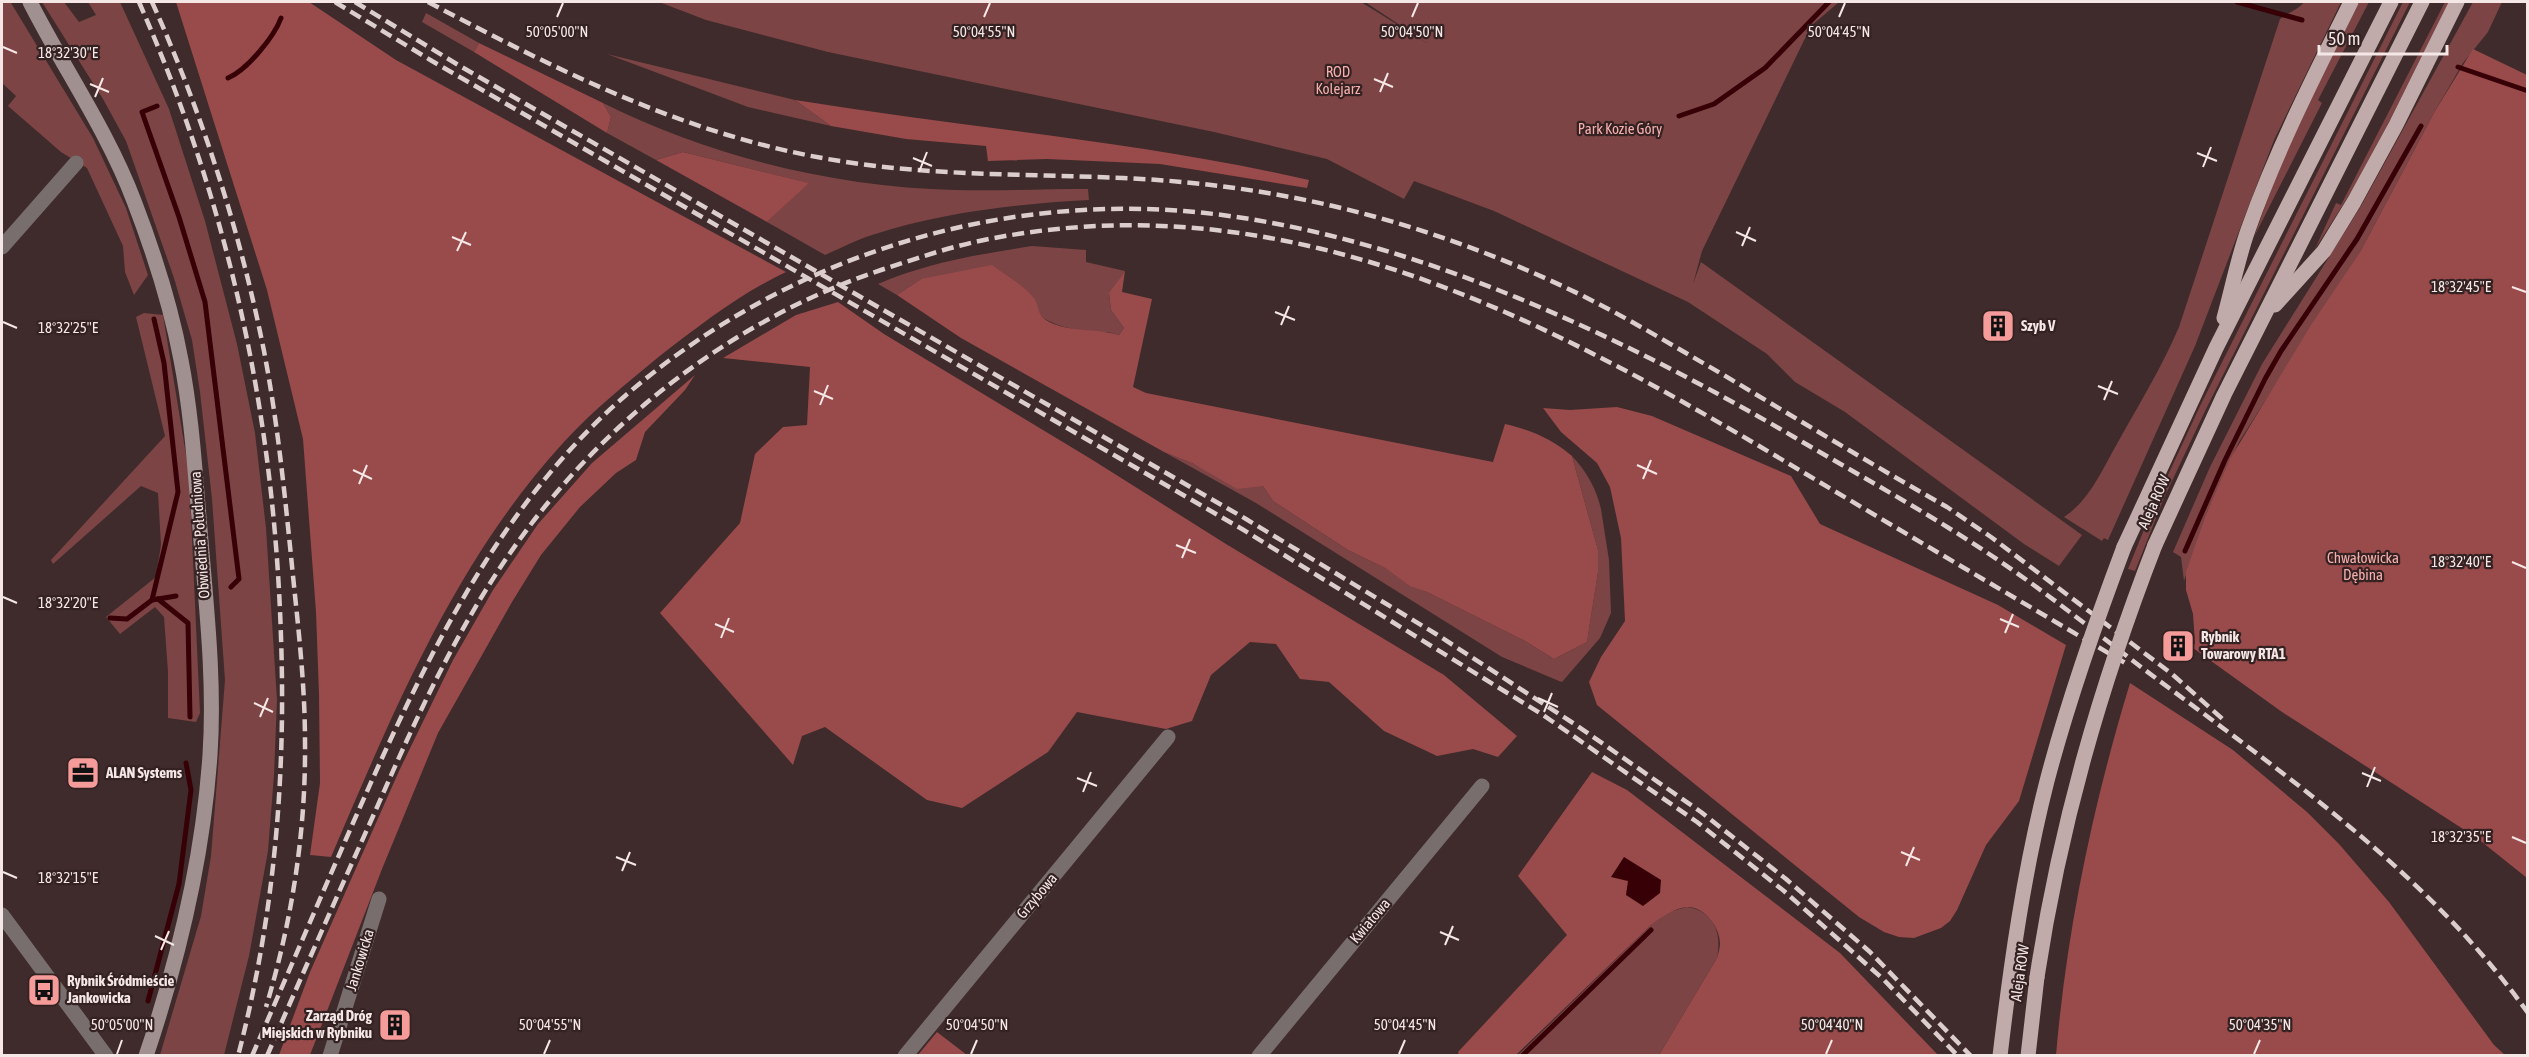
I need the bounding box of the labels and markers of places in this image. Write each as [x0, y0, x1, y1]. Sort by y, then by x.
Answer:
building icon: Szyb V [1980, 308, 2016, 344]
place label: Szyb V [2021, 317, 2056, 334]
building icon: Rybnik Towarowy RTA1 [2160, 628, 2196, 664]
place label: Rybnik Towarowy RTA1 [2201, 628, 2286, 662]
office icon: ALAN Systems [65, 755, 101, 791]
place label: ALAN Systems [105, 764, 183, 781]
bus stop icon: Rybnik Śródmieście Jankowicka [26, 972, 62, 1008]
place label: Rybnik Śródmieście Jankowicka [66, 972, 174, 1006]
place label: Zarząd Dróg Miejskich w Rybniku [262, 1007, 373, 1041]
building icon: Zarząd Dróg Miejskich w Rybniku [377, 1007, 413, 1043]

